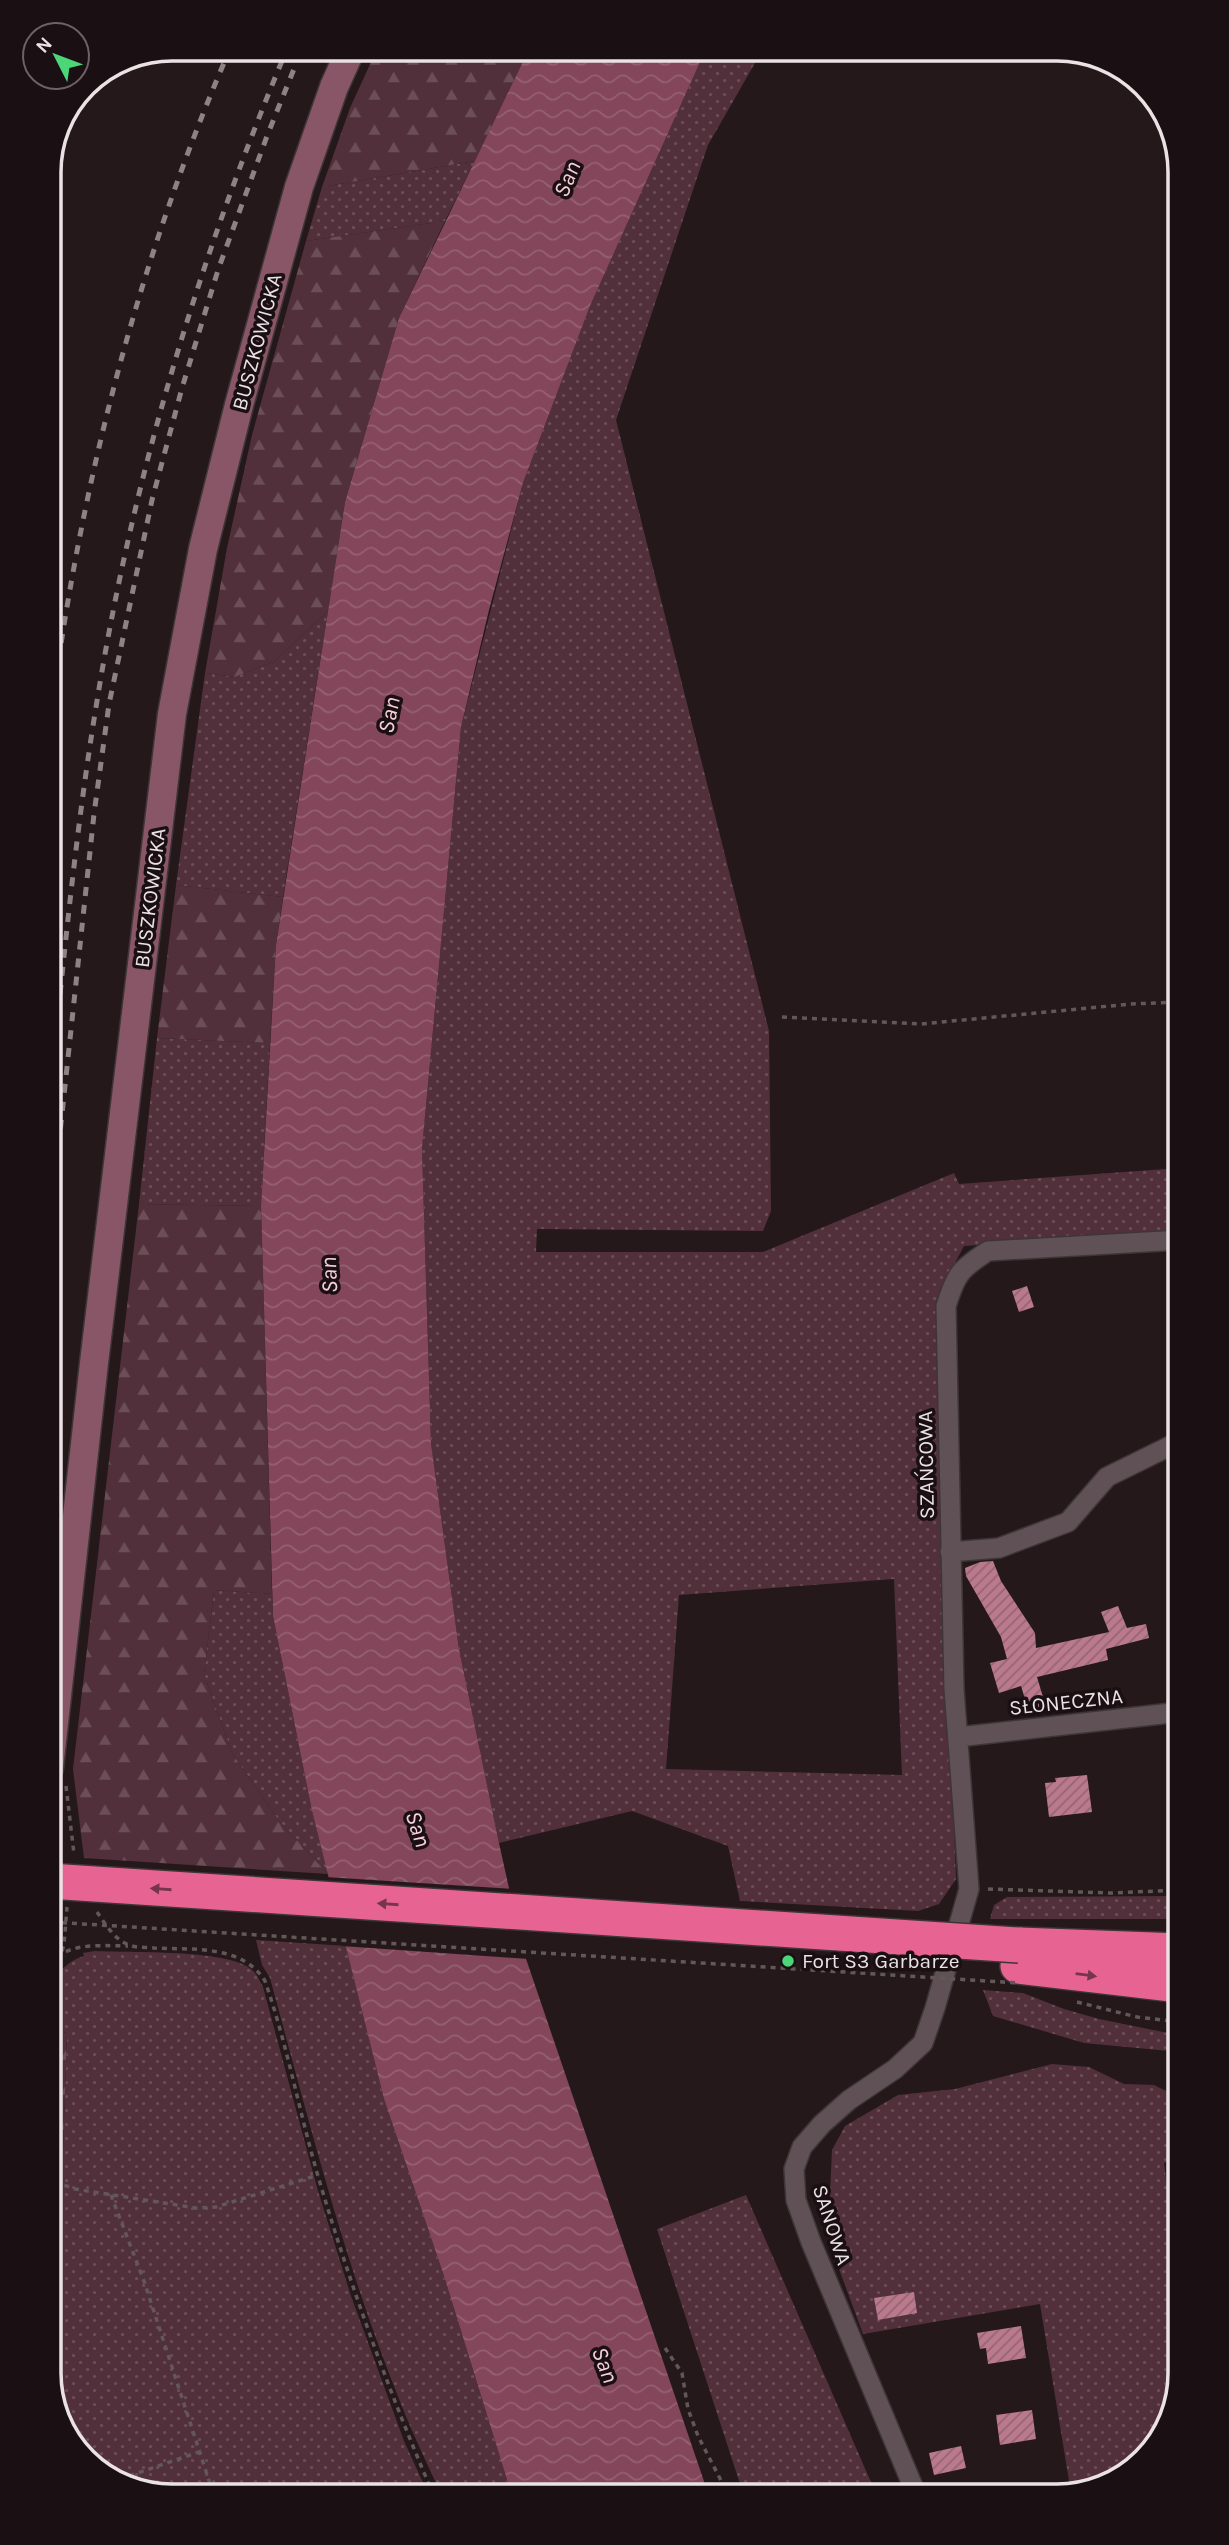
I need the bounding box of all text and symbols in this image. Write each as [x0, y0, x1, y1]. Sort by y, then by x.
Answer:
north arrow [21, 21, 91, 91]
text: N [31, 33, 57, 58]
water label: San [548, 157, 586, 201]
street label: BUSZKOWICKA [227, 271, 287, 413]
water label: San [372, 694, 406, 736]
street label: BUSZKOWICKA [130, 827, 170, 969]
water label: San [315, 1256, 343, 1294]
street label: SZAŃCOWA [913, 1411, 939, 1519]
street label: SŁONECZNA [1008, 1684, 1124, 1720]
water label: San [400, 1807, 436, 1851]
one-way arrow [150, 1883, 172, 1894]
one-way arrow [377, 1898, 399, 1909]
place label: Fort S3 Garbarze [802, 1949, 959, 1973]
marker: Fort S3 Garbarze [780, 1953, 796, 1969]
one-way arrow [1075, 1969, 1097, 1980]
street label: SANOWA [808, 2182, 856, 2268]
water label: San [586, 2343, 624, 2387]

